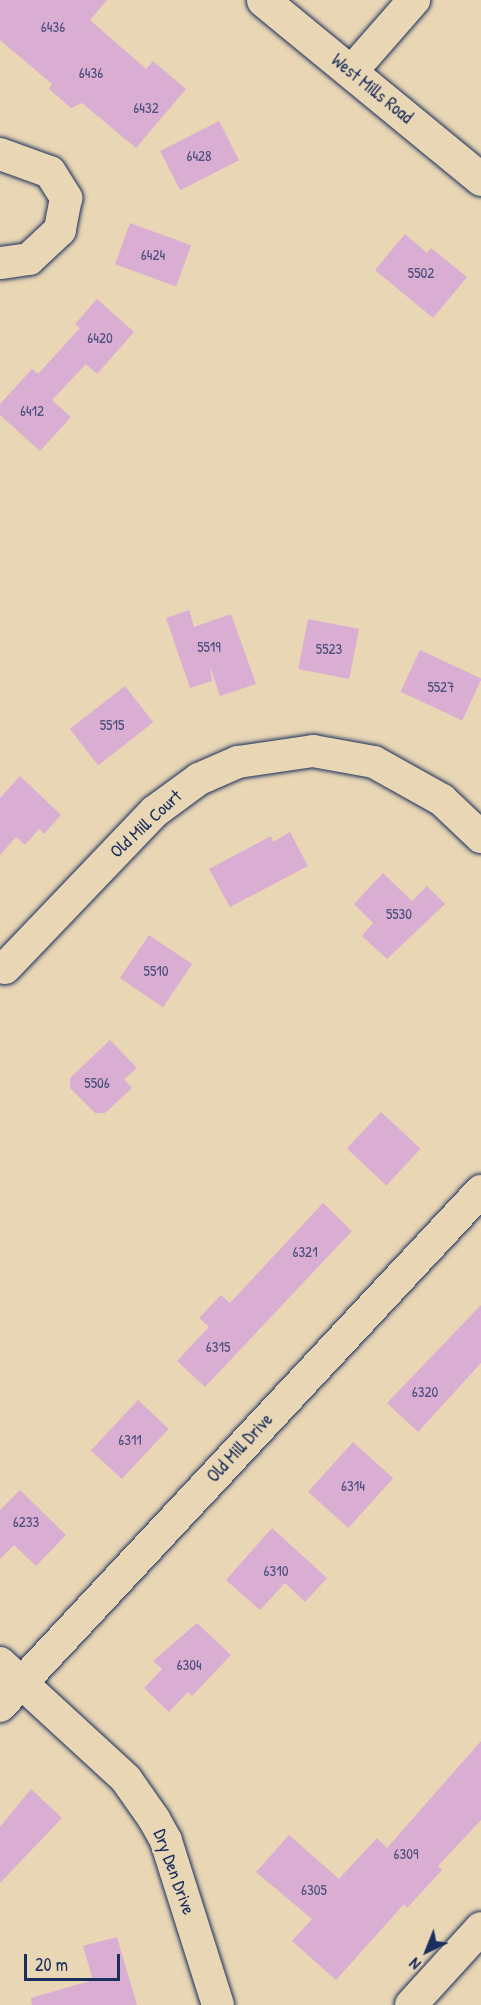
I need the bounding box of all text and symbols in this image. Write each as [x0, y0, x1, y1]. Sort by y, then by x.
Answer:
house number: 6436 [41, 18, 65, 36]
street label: West Mills Road [327, 50, 417, 128]
house number: 6436 [79, 64, 103, 82]
house number: 6432 [133, 99, 159, 117]
house number: 6428 [186, 147, 212, 165]
house number: 6424 [141, 246, 165, 264]
house number: 5502 [408, 264, 434, 282]
house number: 6420 [87, 329, 113, 347]
house number: 6412 [20, 402, 44, 420]
house number: 5519 [197, 638, 221, 656]
house number: 5523 [316, 640, 342, 658]
house number: 5527 [427, 678, 455, 696]
house number: 5515 [100, 716, 124, 734]
street label: Old Mill Court [106, 785, 186, 863]
house number: 5530 [386, 905, 412, 923]
house number: 5510 [144, 962, 168, 980]
house number: 5506 [84, 1074, 110, 1092]
house number: 6321 [292, 1243, 318, 1261]
house number: 6315 [206, 1338, 230, 1356]
house number: 6320 [412, 1383, 438, 1401]
street label: Old Mill Drive [203, 1409, 277, 1487]
house number: 6311 [118, 1431, 142, 1449]
house number: 6314 [341, 1477, 365, 1495]
house number: 6233 [13, 1513, 39, 1531]
house number: 6310 [264, 1562, 288, 1580]
house number: 6304 [176, 1656, 202, 1674]
street label: Dry Den Drive [149, 1826, 199, 1918]
house number: 6309 [394, 1845, 418, 1863]
house number: 6305 [301, 1881, 327, 1899]
north arrow [397, 1921, 457, 1981]
scale bar [27, 1942, 123, 1980]
text: 20 m [35, 1952, 68, 1977]
text: N [404, 1953, 425, 1975]

